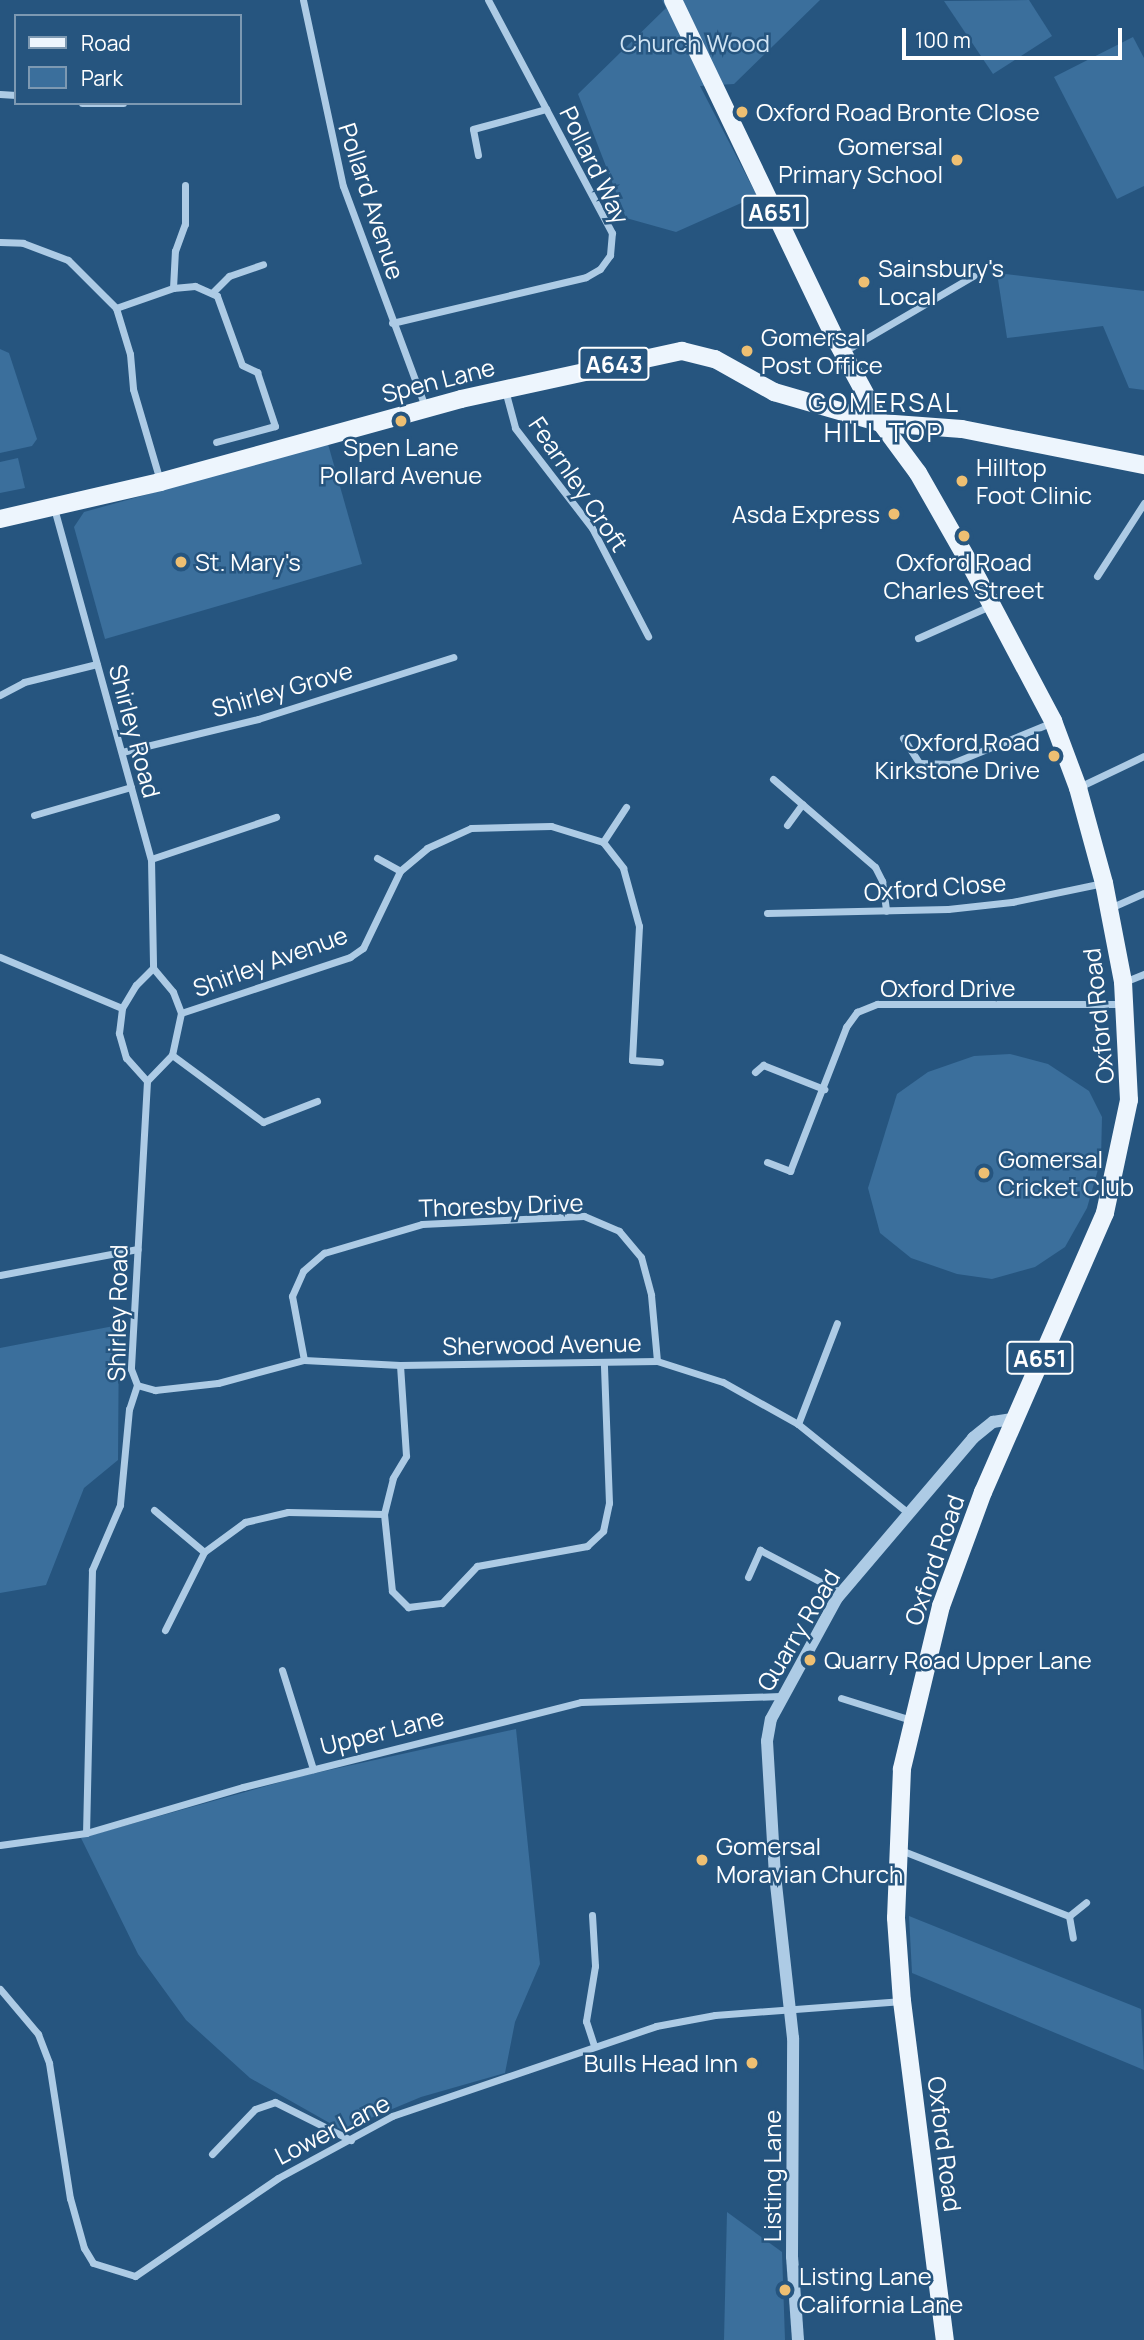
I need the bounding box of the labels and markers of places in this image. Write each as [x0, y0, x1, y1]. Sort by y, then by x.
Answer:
place label: Oxford Road Bronte Close [756, 98, 1040, 126]
marker: Oxford Road Bronte Close [734, 104, 750, 120]
place label: Gomersal Primary School [778, 132, 943, 188]
marker: Gomersal Primary School [949, 152, 965, 168]
place label: Sainsbury's Local [878, 254, 1004, 310]
marker: Sainsbury's Local [856, 274, 872, 290]
place label: Gomersal Post Office [761, 323, 883, 379]
marker: Gomersal Post Office [739, 343, 755, 359]
marker: Spen Lane Pollard Avenue [393, 413, 409, 429]
place label: Spen Lane Pollard Avenue [320, 433, 482, 489]
place label: Hilltop Foot Clinic [976, 453, 1092, 509]
marker: Hilltop Foot Clinic [954, 473, 970, 489]
place label: Asda Express [732, 500, 880, 528]
marker: Asda Express [886, 506, 902, 522]
marker: Oxford Road Charles Street [956, 528, 972, 544]
place label: St. Mary's [195, 548, 301, 576]
place label: Oxford Road Charles Street [884, 548, 1044, 604]
marker: St. Mary's [173, 554, 189, 570]
place label: Oxford Road Kirkstone Drive [875, 728, 1040, 784]
marker: Oxford Road Kirkstone Drive [1046, 748, 1062, 764]
place label: Gomersal Cricket Club [998, 1145, 1134, 1201]
marker: Gomersal Cricket Club [976, 1165, 992, 1181]
place label: Quarry Road Upper Lane [824, 1646, 1092, 1674]
marker: Quarry Road Upper Lane [802, 1652, 818, 1668]
place label: Gomersal Moravian Church [716, 1832, 903, 1888]
marker: Gomersal Moravian Church [694, 1852, 710, 1868]
place label: Bulls Head Inn [584, 2049, 738, 2077]
marker: Bulls Head Inn [744, 2055, 760, 2071]
place label: Listing Lane California Lane [799, 2262, 963, 2318]
marker: Listing Lane California Lane [777, 2282, 793, 2298]

